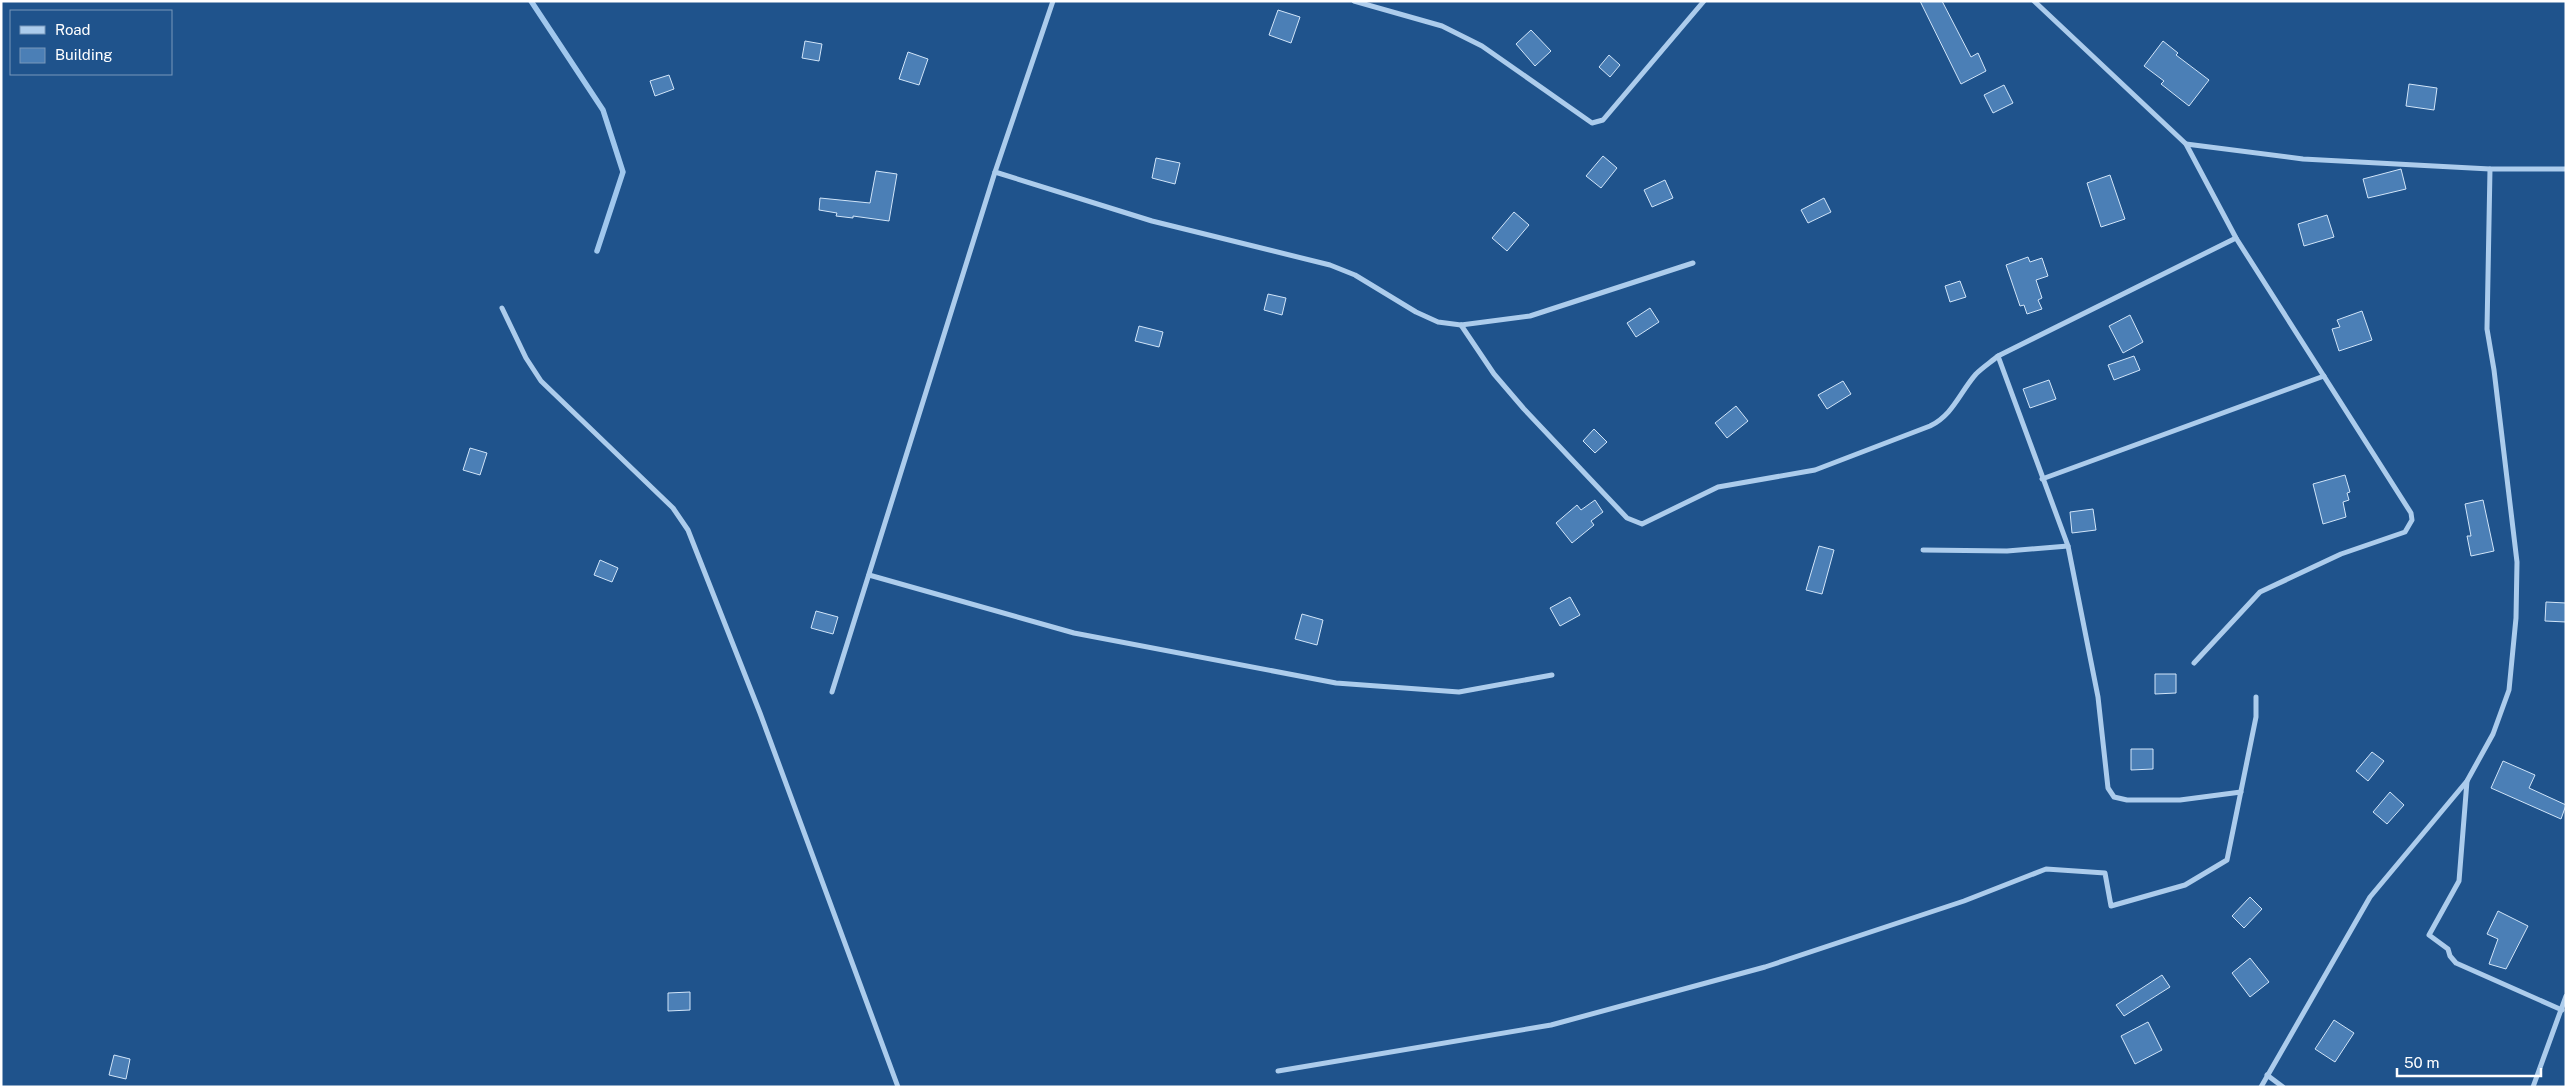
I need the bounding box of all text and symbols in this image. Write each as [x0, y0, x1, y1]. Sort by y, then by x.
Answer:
legend [10, 10, 172, 75]
text: Road [55, 21, 91, 38]
text: Building [55, 46, 113, 63]
scale bar [2397, 1046, 2541, 1078]
text: 50 m [2404, 1054, 2439, 1071]

